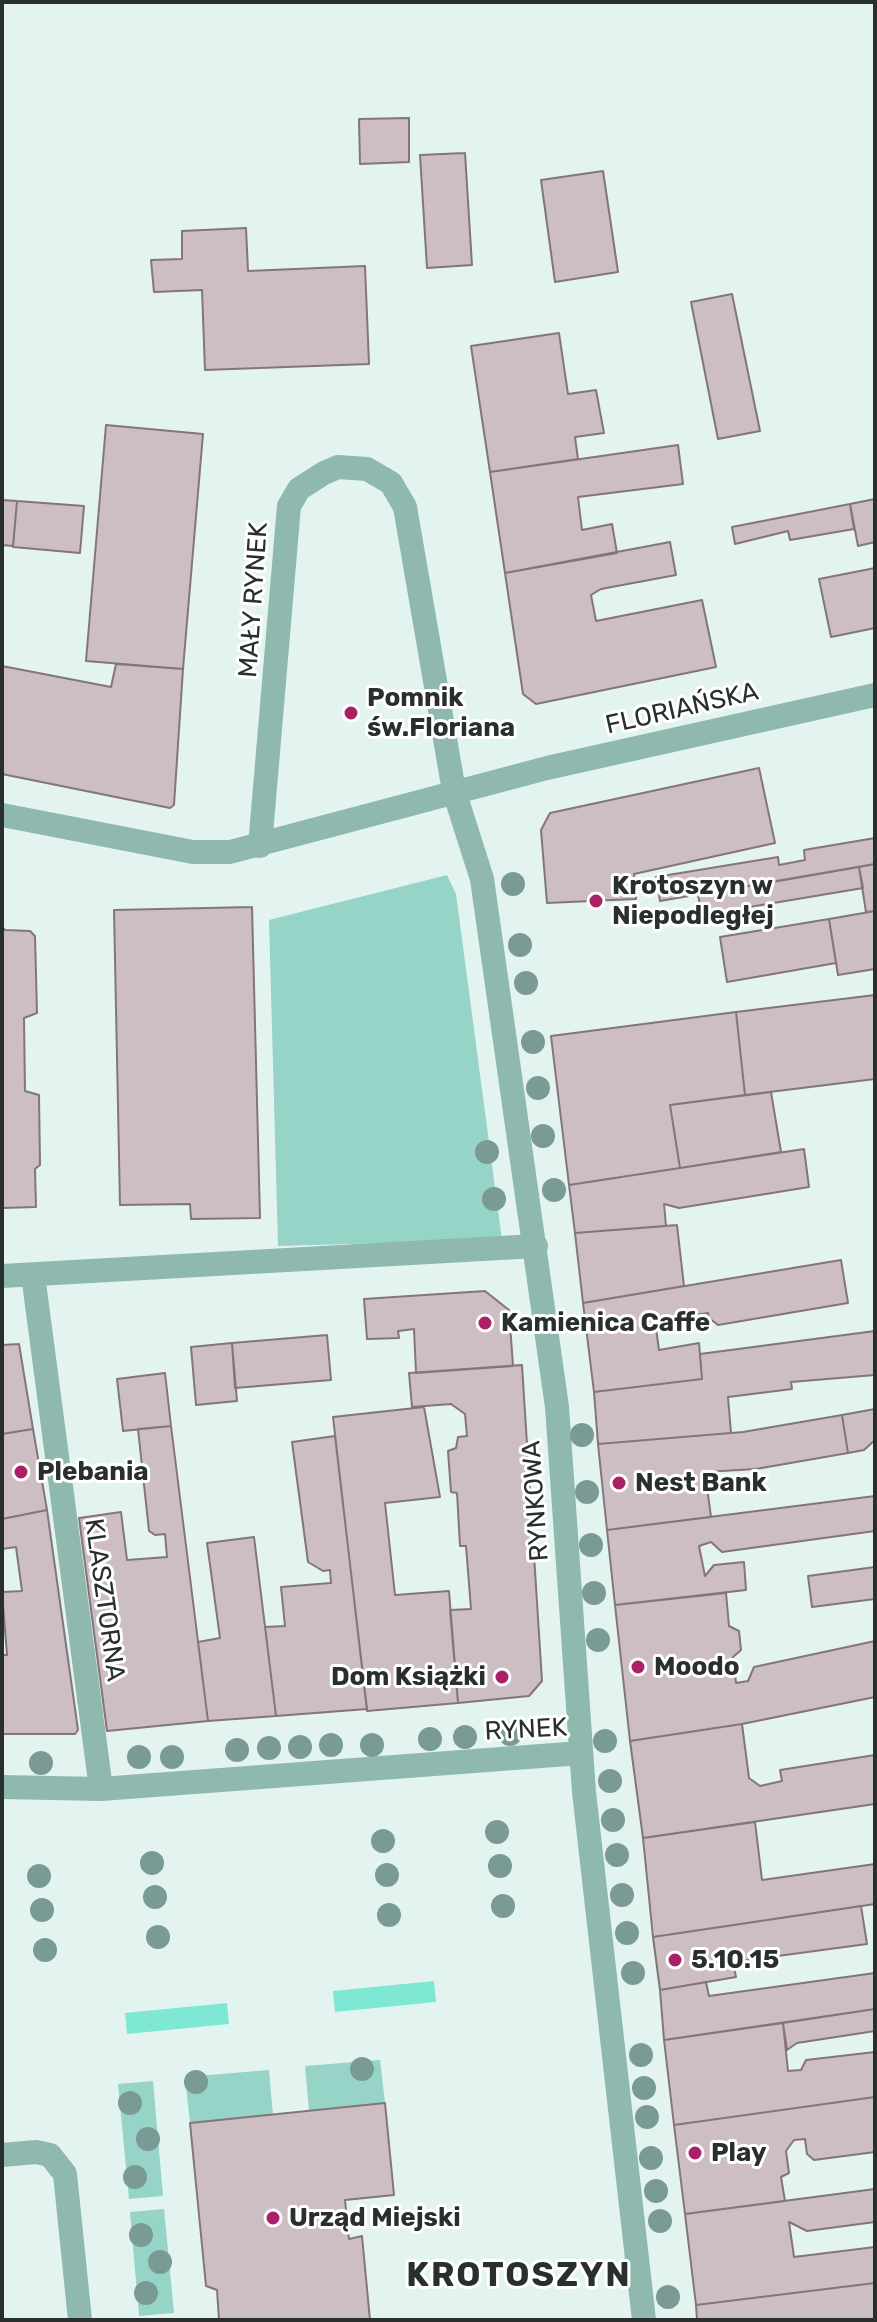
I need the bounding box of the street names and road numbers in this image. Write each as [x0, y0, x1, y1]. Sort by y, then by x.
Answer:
street label: MAŁY RYNEK [233, 521, 275, 679]
street label: FLORIAŃSKA [602, 676, 762, 742]
street label: RYNKOWA [516, 1440, 556, 1562]
street label: KLASZTORNA [77, 1517, 131, 1683]
street label: RYNEK [484, 1712, 568, 1748]

